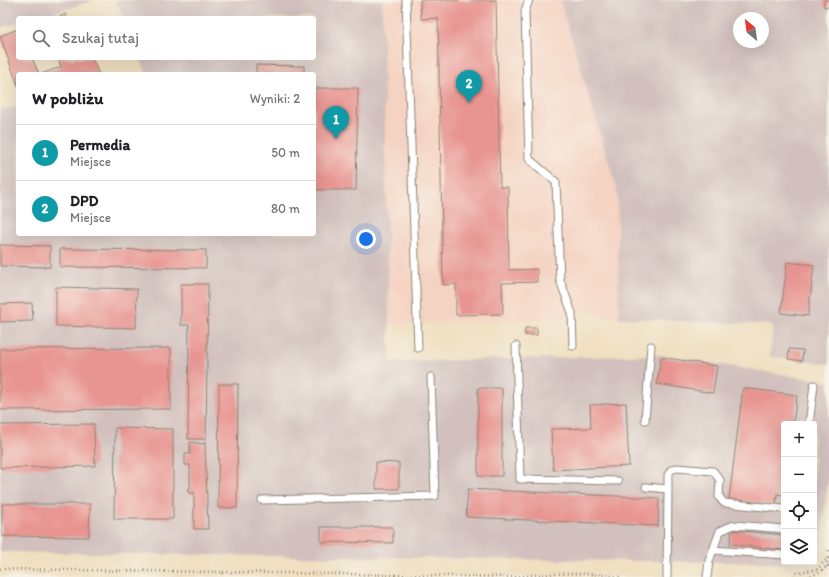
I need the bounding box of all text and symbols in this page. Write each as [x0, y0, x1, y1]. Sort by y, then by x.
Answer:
north arrow [733, 12, 769, 48]
search box [16, 16, 316, 60]
icon: search [30, 27, 52, 49]
text: Szukaj tutaj [62, 29, 139, 47]
pin: 2 [456, 70, 482, 103]
text: W pobliżu [32, 88, 103, 108]
text: Wyniki: 2 [250, 91, 300, 106]
pin: 1 [323, 106, 349, 139]
text: Permedia [70, 136, 130, 154]
text: 1 [42, 145, 48, 160]
text: 50 m [271, 145, 300, 160]
text: Miejsce [70, 154, 111, 169]
text: DPD [70, 192, 98, 210]
text: 2 [42, 201, 48, 216]
text: 80 m [271, 201, 300, 216]
text: Miejsce [70, 210, 111, 225]
your location [356, 229, 376, 249]
map controls [781, 421, 817, 565]
button: + [781, 421, 817, 457]
button: − [781, 457, 817, 493]
button: locate [781, 493, 817, 529]
button: layers [781, 529, 817, 565]

